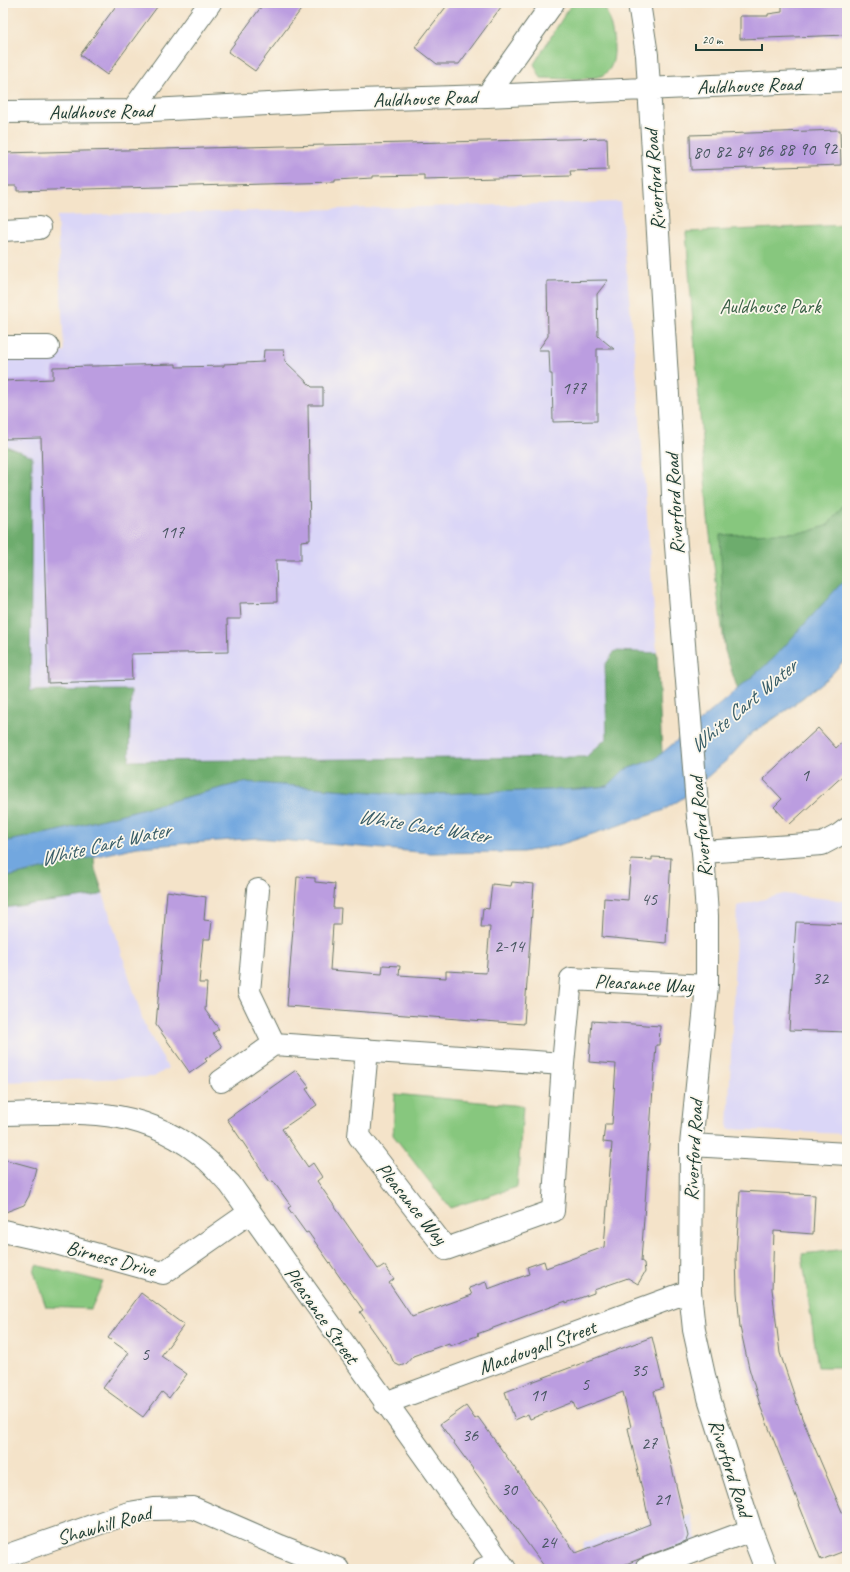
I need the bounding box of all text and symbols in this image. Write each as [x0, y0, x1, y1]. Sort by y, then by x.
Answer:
scale bar [696, 26, 762, 52]
text: 20 m [702, 32, 724, 48]
street label: Auldhouse Road [697, 71, 805, 100]
street label: Auldhouse Road [373, 84, 481, 113]
street label: Auldhouse Road [49, 98, 156, 125]
street label: Riverford Road [638, 125, 671, 231]
house number: 92 [821, 137, 839, 159]
house number: 88 [778, 138, 796, 160]
house number: 90 [799, 138, 817, 160]
house number: 86 [757, 139, 774, 161]
house number: 82 [715, 140, 733, 162]
house number: 84 [736, 140, 754, 162]
house number: 80 [693, 141, 711, 163]
park label: Auldhouse Park [719, 294, 822, 319]
house number: 177 [562, 377, 587, 399]
street label: Riverford Road [659, 450, 690, 555]
house number: 117 [160, 521, 185, 543]
water label: White Cart Water [684, 651, 805, 758]
house number: 1 [801, 764, 810, 786]
street label: Riverford Road [683, 772, 717, 878]
water label: White Cart Water [357, 803, 495, 850]
water label: White Cart Water [38, 816, 176, 872]
house number: 45 [641, 888, 658, 910]
house number: 2-14 [494, 935, 526, 957]
house number: 32 [812, 967, 830, 989]
street label: Pleasance Way [594, 968, 695, 999]
street label: Riverford Road [678, 1096, 709, 1201]
street label: Pleasance Way [371, 1157, 453, 1251]
street label: Birness Drive [64, 1235, 160, 1283]
street label: Pleasance Street [279, 1262, 366, 1371]
street label: Macdougall Street [475, 1314, 602, 1380]
house number: 5 [141, 1343, 150, 1365]
house number: 35 [631, 1359, 648, 1381]
house number: 5 [581, 1373, 590, 1395]
house number: 11 [530, 1384, 547, 1406]
street label: Riverford Road [703, 1416, 759, 1523]
house number: 36 [462, 1424, 479, 1446]
house number: 27 [641, 1432, 658, 1454]
house number: 30 [501, 1478, 519, 1500]
house number: 21 [654, 1488, 671, 1510]
street label: Shawhill Road [54, 1499, 157, 1551]
house number: 24 [540, 1531, 558, 1553]

